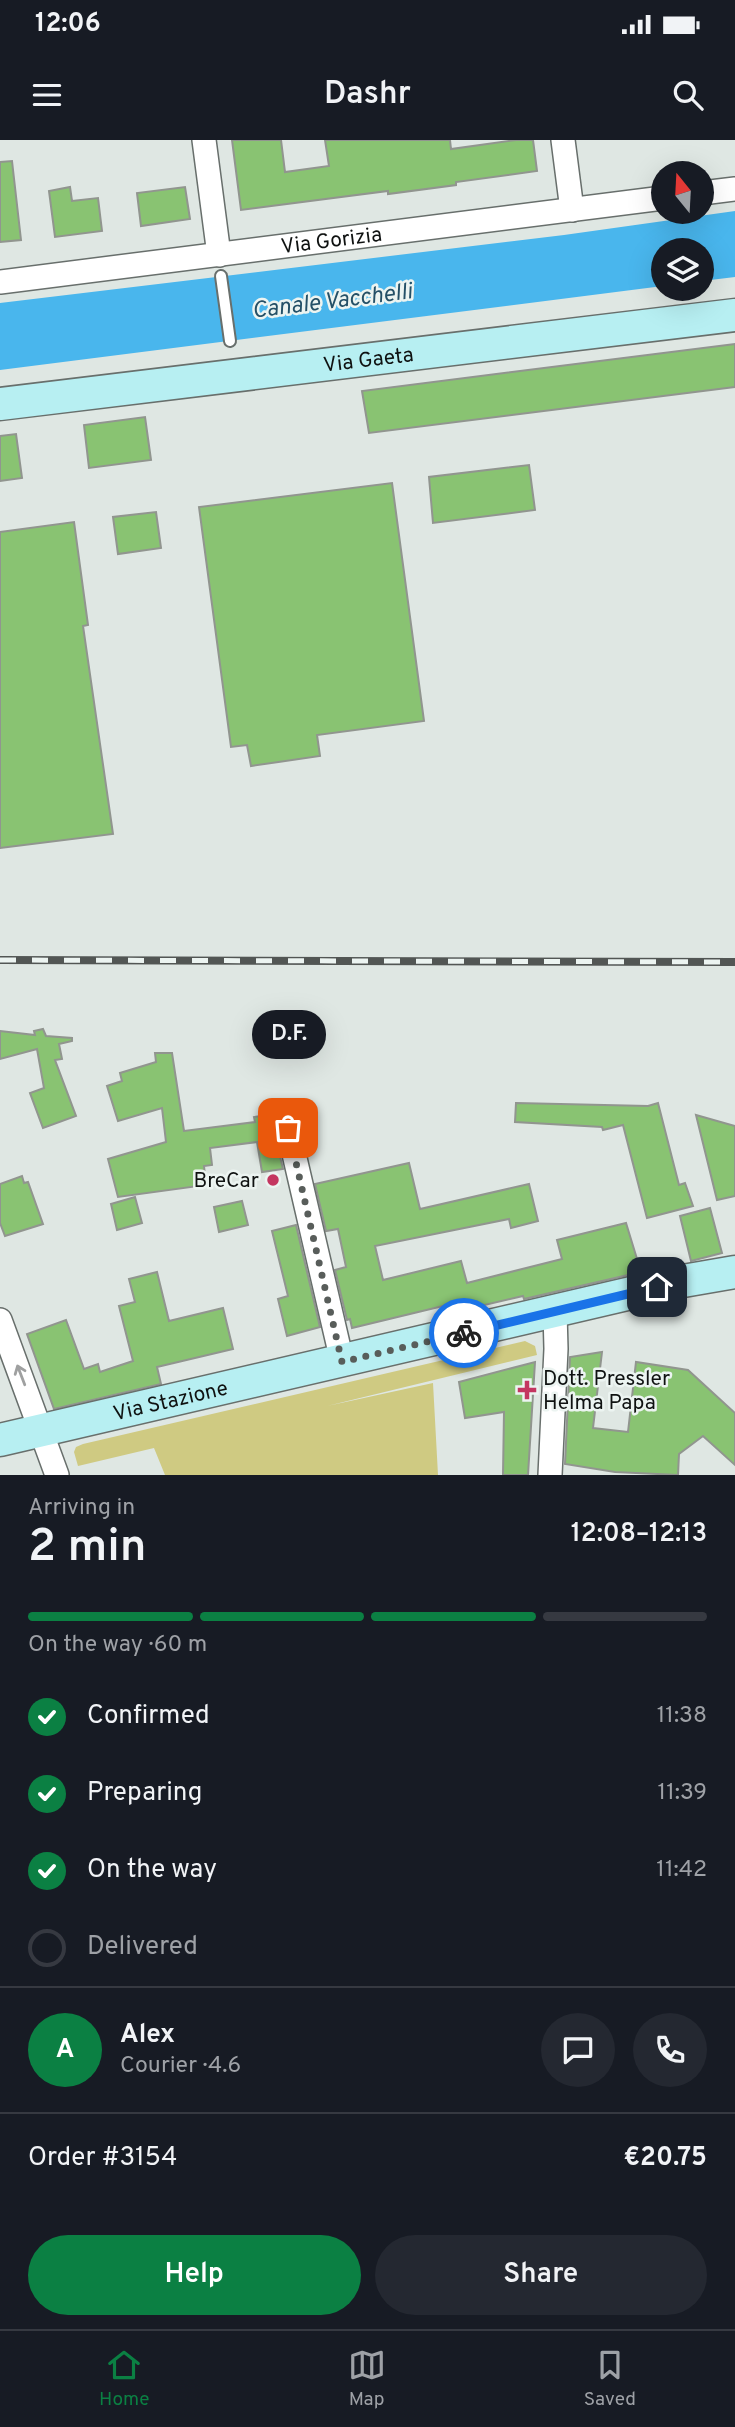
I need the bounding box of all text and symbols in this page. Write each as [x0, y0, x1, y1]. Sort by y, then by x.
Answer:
text: 12:06 [35, 8, 101, 41]
text: Dashr [324, 75, 411, 115]
icon: menu [28, 76, 66, 114]
icon: search [669, 76, 707, 114]
north arrow [651, 161, 714, 224]
map controls [651, 161, 714, 301]
street label: Via Gorizia [279, 222, 384, 261]
button: layers [651, 238, 714, 301]
water label: Canale Vacchelli [251, 278, 415, 327]
street label: Via Gaeta [322, 342, 415, 380]
callout: D.F. [251, 1009, 325, 1058]
text: D.F. [271, 1020, 307, 1049]
pin [258, 1098, 318, 1158]
icon: bag [269, 1109, 307, 1147]
place label: BreCar [193, 1168, 259, 1195]
marker: BreCar [265, 1172, 281, 1188]
pin [627, 1257, 687, 1317]
icon: home [638, 1268, 676, 1306]
courier [429, 1298, 499, 1368]
icon: bike [445, 1314, 483, 1352]
one-way arrow [14, 1364, 26, 1386]
place label: Dott. Pressler Helma Papa [543, 1366, 670, 1417]
street label: Via Stazione [111, 1375, 231, 1428]
marker: Dott. Pressler Helma Papa [517, 1380, 537, 1400]
text: Arriving in [28, 1494, 135, 1523]
text: 12:08–12:13 [571, 1518, 707, 1551]
text: 2 min [28, 1519, 147, 1578]
text: On the way · 60 m [28, 1631, 207, 1660]
icon: check [28, 1698, 66, 1736]
text: Confirmed [87, 1700, 210, 1733]
text: 11:38 [657, 1702, 707, 1731]
icon: check [28, 1775, 66, 1813]
text: Preparing [87, 1777, 202, 1810]
text: 11:39 [658, 1779, 707, 1808]
icon: check [28, 1852, 66, 1890]
text: On the way [87, 1854, 217, 1887]
text: 11:42 [656, 1856, 707, 1885]
text: Delivered [87, 1931, 198, 1964]
button: chat [541, 2013, 615, 2087]
button: phone [633, 2013, 707, 2087]
text: Alex [120, 2019, 175, 2052]
text: A [56, 2034, 74, 2067]
text: Courier · 4.6 [120, 2052, 241, 2081]
text: Order #3154 [28, 2142, 178, 2175]
text: €20.75 [624, 2142, 707, 2175]
button: Help [28, 2235, 361, 2315]
button: Share [375, 2235, 707, 2315]
tab: Home [99, 2346, 150, 2412]
tab: Map [348, 2346, 386, 2412]
tab: Saved [584, 2346, 636, 2412]

